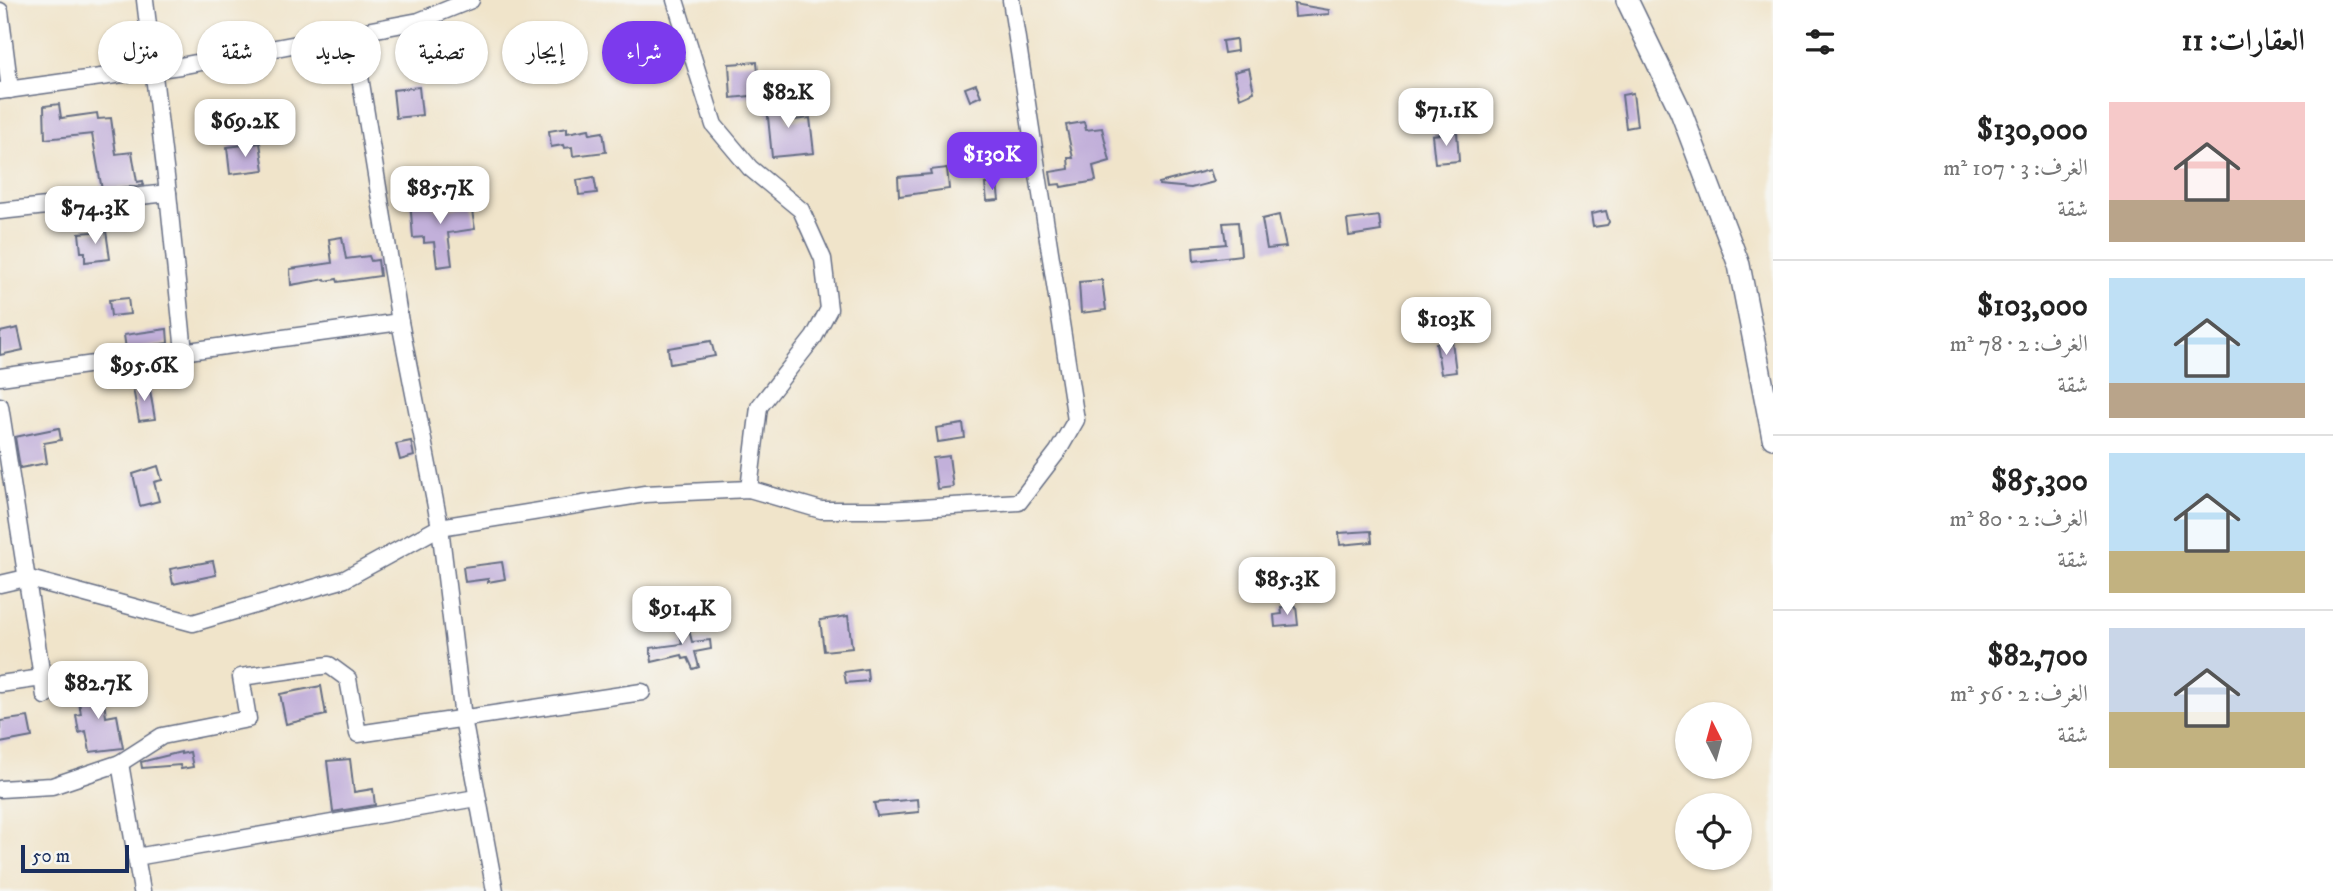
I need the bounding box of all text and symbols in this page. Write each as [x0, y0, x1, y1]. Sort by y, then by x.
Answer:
chip: منزل [98, 21, 183, 84]
chip: شقة [197, 21, 277, 84]
chip: جديد [291, 21, 381, 84]
chip: تصفية [395, 21, 488, 84]
chip: إيجار [502, 21, 588, 84]
chip: شراء [602, 21, 686, 84]
icon: filters [1801, 23, 1839, 61]
text: العقارات: 11 [2182, 23, 2305, 60]
pin: $82K [747, 71, 829, 130]
text: $82K [762, 78, 814, 107]
pin: $71.1K [1389, 88, 1503, 148]
text: $71.1K [1414, 96, 1478, 125]
pin: $69.2K [188, 100, 302, 159]
text: $69.2K [211, 107, 279, 136]
text: $130,000 [1977, 112, 2088, 149]
icon: home [2165, 130, 2249, 214]
pin: $130K [943, 132, 1041, 192]
text: $130K [963, 140, 1021, 169]
text: الغرف: 3 · 107 m² [1943, 154, 2088, 183]
pin: $85.7K [383, 166, 497, 226]
text: $85.7K [406, 174, 474, 203]
pin: $74.3K [38, 187, 152, 246]
text: $74.3K [61, 194, 129, 223]
text: شقة [2058, 195, 2088, 224]
text: $103,000 [1977, 288, 2088, 325]
pin: $103K [1397, 298, 1495, 357]
text: $103K [1417, 305, 1475, 334]
icon: home [2165, 306, 2249, 390]
text: الغرف: 2 · 78 m² [1950, 330, 2088, 359]
pin: $95.6K [87, 344, 201, 403]
text: $95.6K [110, 351, 178, 380]
text: شقة [2058, 371, 2088, 400]
text: $85,300 [1991, 463, 2088, 500]
icon: home [2165, 481, 2249, 565]
text: الغرف: 2 · 80 m² [1950, 505, 2088, 534]
text: شقة [2058, 546, 2088, 575]
pin: $85.3K [1230, 558, 1344, 617]
text: $85.3K [1255, 565, 1319, 594]
pin: $91.4K [625, 586, 739, 646]
text: $91.4K [648, 594, 716, 623]
text: $82,700 [1987, 638, 2088, 675]
icon: home [2165, 656, 2249, 740]
pin: $82.7K [41, 662, 155, 721]
text: $82.7K [64, 669, 132, 698]
text: الغرف: 2 · 56 m² [1950, 680, 2088, 709]
north arrow [1675, 702, 1752, 779]
map controls [1675, 702, 1752, 870]
text: شقة [2058, 721, 2088, 750]
button: locate [1675, 793, 1752, 870]
scale bar [21, 842, 130, 874]
text: 50 m [32, 845, 70, 868]

